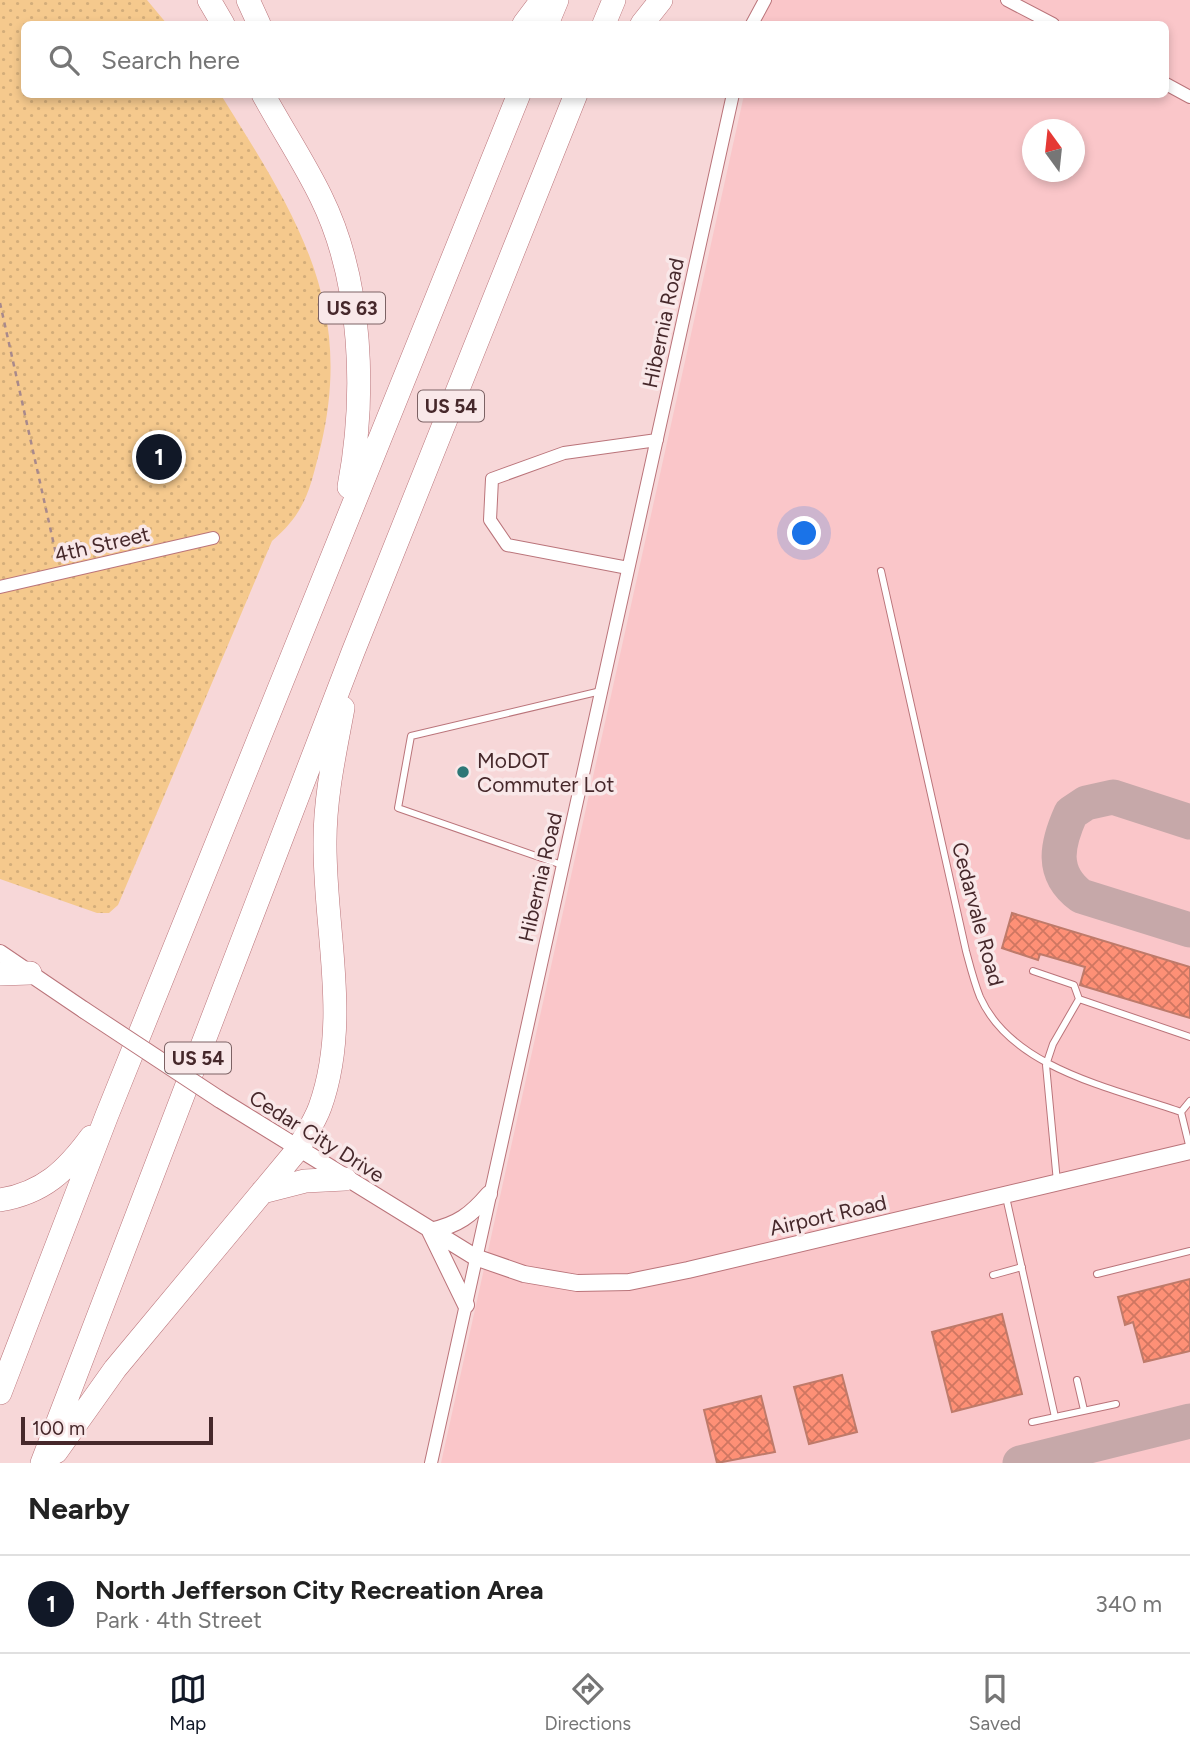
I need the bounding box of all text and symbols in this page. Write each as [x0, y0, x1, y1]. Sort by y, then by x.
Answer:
search box [21, 21, 1169, 98]
icon: search [45, 41, 83, 79]
text: Search here [101, 44, 240, 76]
north arrow [1022, 119, 1085, 182]
street label: Hibernia Road [637, 256, 689, 390]
road number: US 63 [319, 292, 385, 324]
road number: US 54 [418, 390, 484, 422]
pin: 1 [136, 431, 182, 483]
your location [787, 516, 821, 550]
street label: 4th Street [52, 521, 152, 567]
place label: MoDOT Commuter Lot [477, 748, 615, 797]
marker: MoDOT Commuter Lot [455, 764, 471, 780]
street label: Hibernia Road [513, 810, 567, 944]
street label: Cedarvale Road [947, 839, 1009, 989]
road number: US 54 [165, 1042, 231, 1074]
street label: Cedar City Drive [245, 1084, 389, 1188]
street label: Airport Road [767, 1189, 889, 1241]
scale bar [21, 1414, 214, 1446]
text: 100 m [32, 1417, 85, 1440]
text: Nearby [28, 1490, 130, 1527]
text: North Jefferson City Recreation Area [95, 1574, 544, 1606]
text: 1 [46, 1590, 56, 1618]
text: 340 m [1095, 1590, 1162, 1618]
text: Park · 4th Street [95, 1606, 262, 1634]
tab: Map [169, 1670, 207, 1735]
tab: Directions [544, 1670, 631, 1735]
tab: Saved [969, 1670, 1021, 1735]

